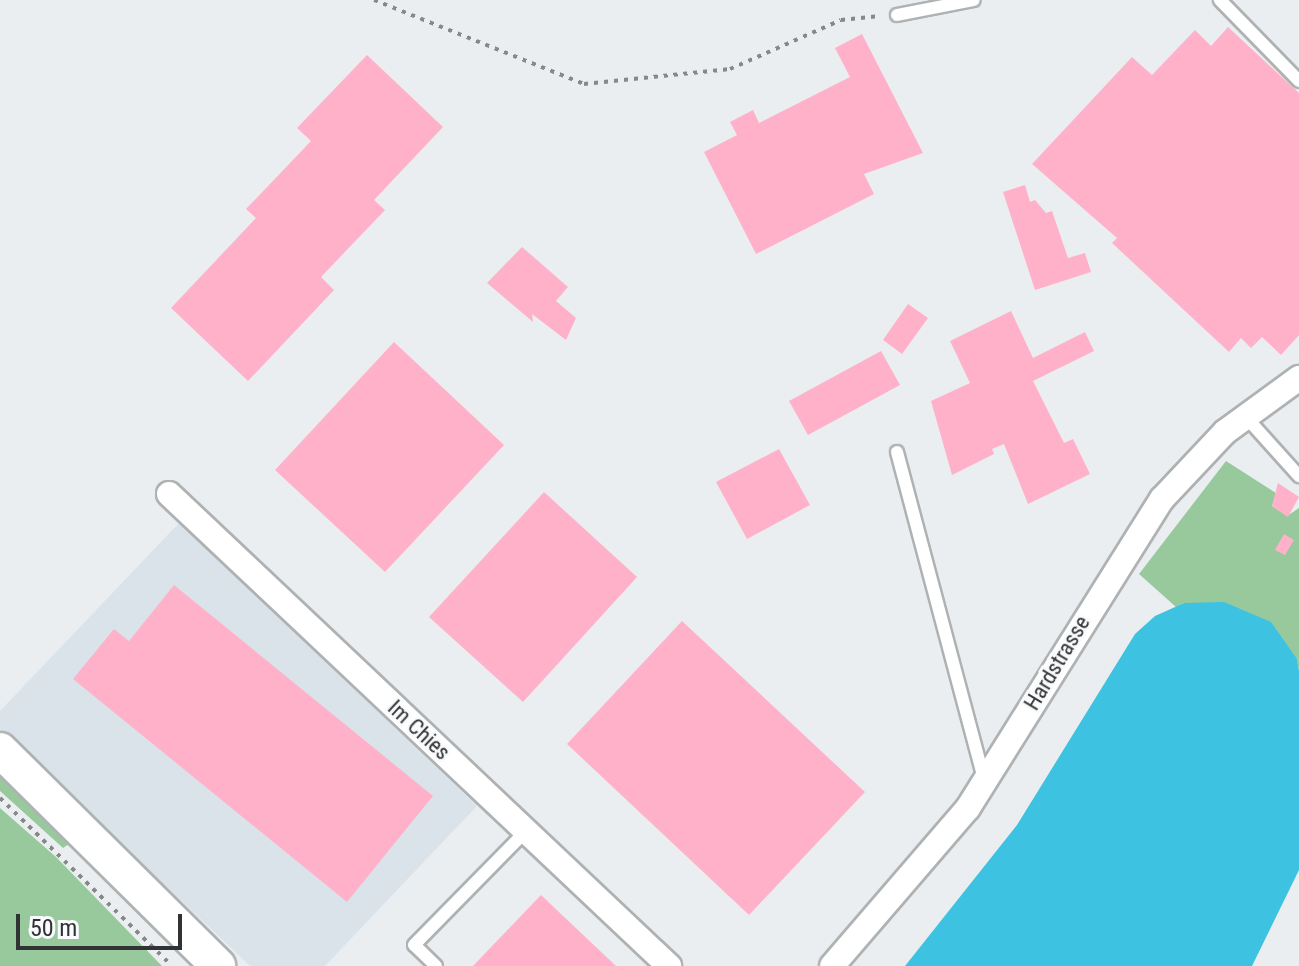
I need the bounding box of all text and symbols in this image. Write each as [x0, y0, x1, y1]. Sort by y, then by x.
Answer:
street label: Hardstrasse [1019, 611, 1095, 715]
street label: Im Chies [382, 695, 456, 765]
scale bar [20, 898, 186, 948]
text: 50 m [30, 914, 77, 942]

